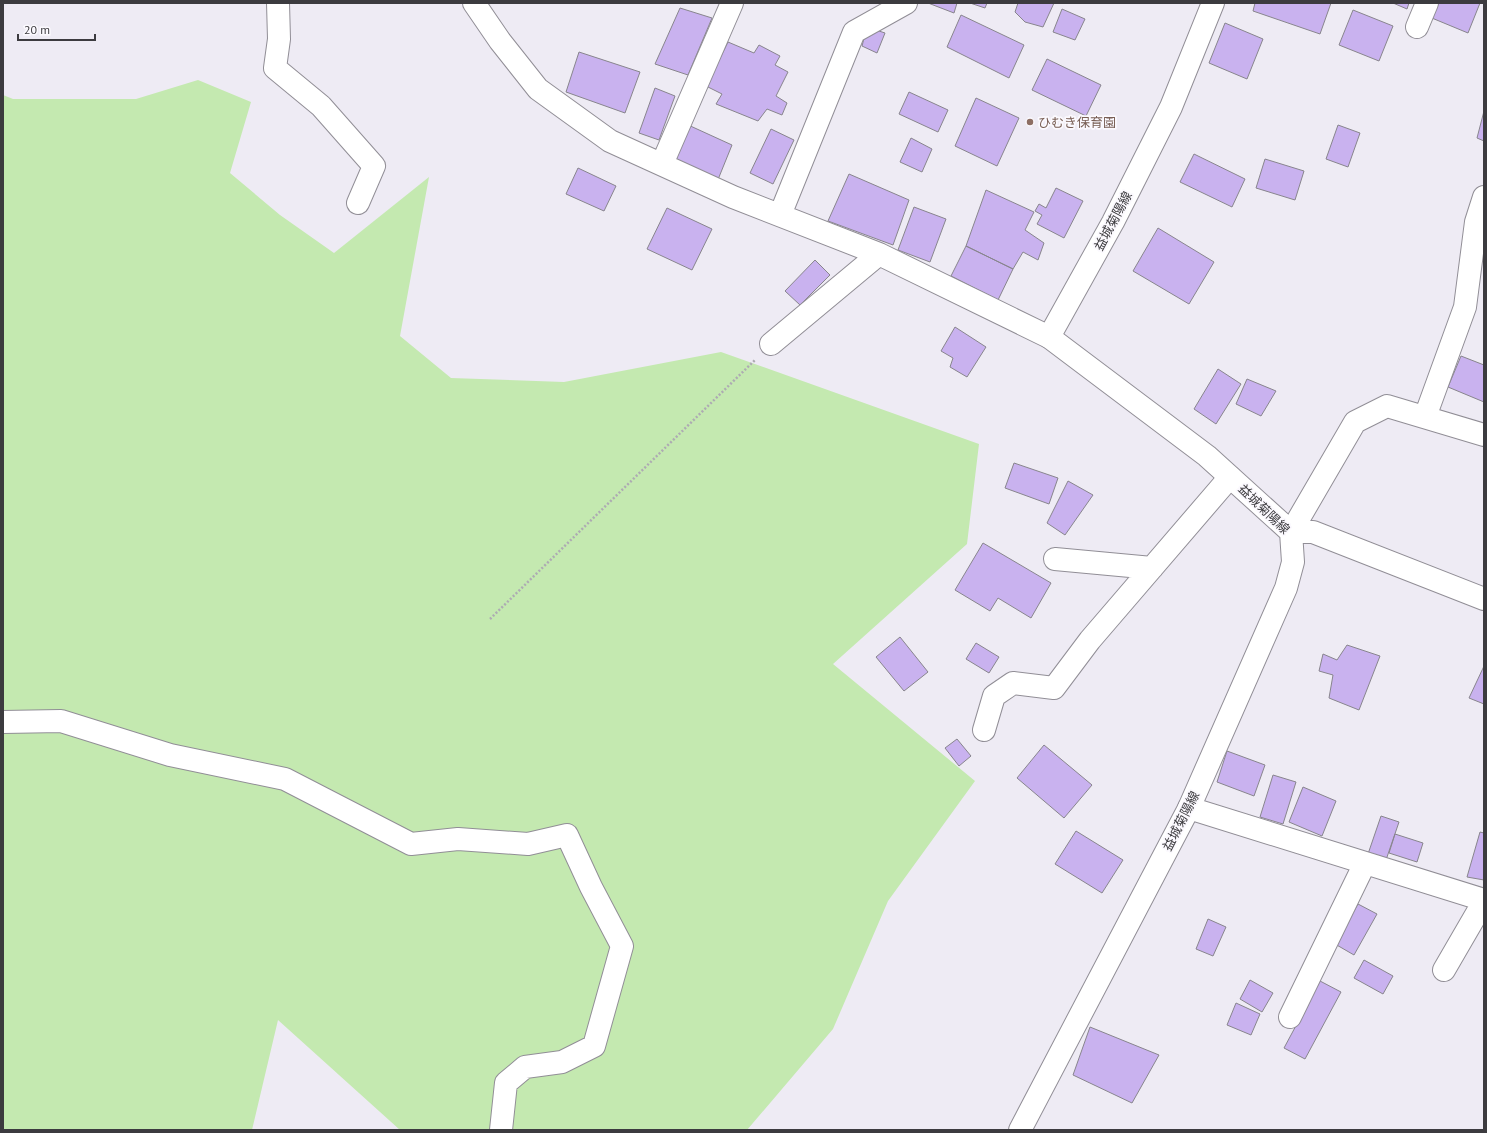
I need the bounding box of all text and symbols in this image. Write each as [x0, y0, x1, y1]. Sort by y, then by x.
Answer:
scale bar [18, 16, 95, 42]
text: 20 m [24, 22, 50, 37]
place label: ひむき保育園 [1038, 114, 1116, 131]
marker: ひむき保育園 [1025, 117, 1035, 127]
street label: 益城菊陽線 [1090, 188, 1136, 254]
street label: 益城菊陽線 [1235, 480, 1293, 538]
street label: 益城菊陽線 [1159, 788, 1203, 854]

